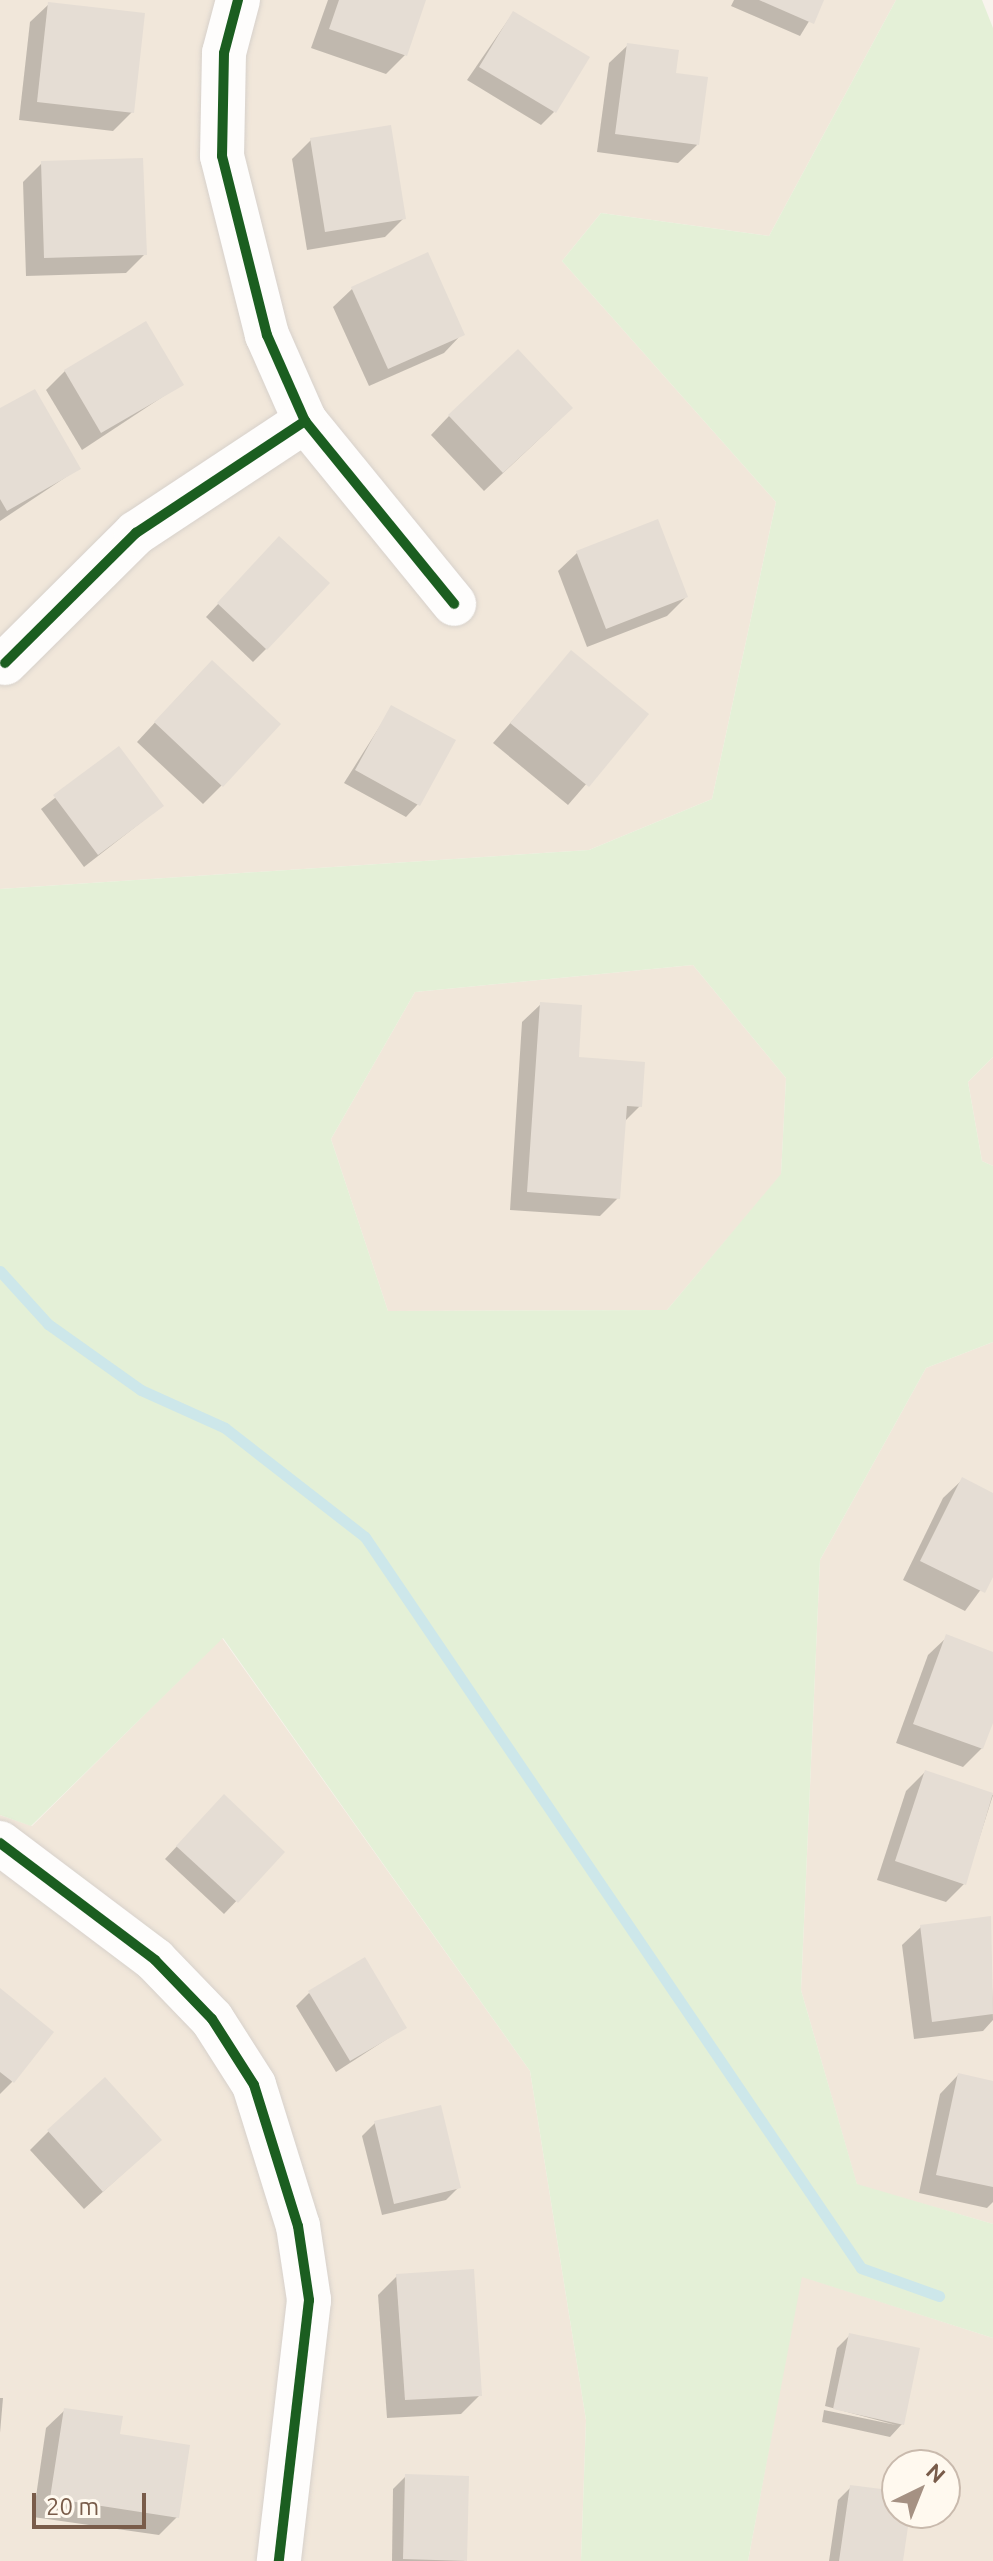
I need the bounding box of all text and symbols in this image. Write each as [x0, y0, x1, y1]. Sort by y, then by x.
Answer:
north arrow [881, 2449, 961, 2529]
text: N [922, 2458, 951, 2487]
scale bar [36, 2477, 150, 2527]
text: 20 m [46, 2493, 99, 2520]

